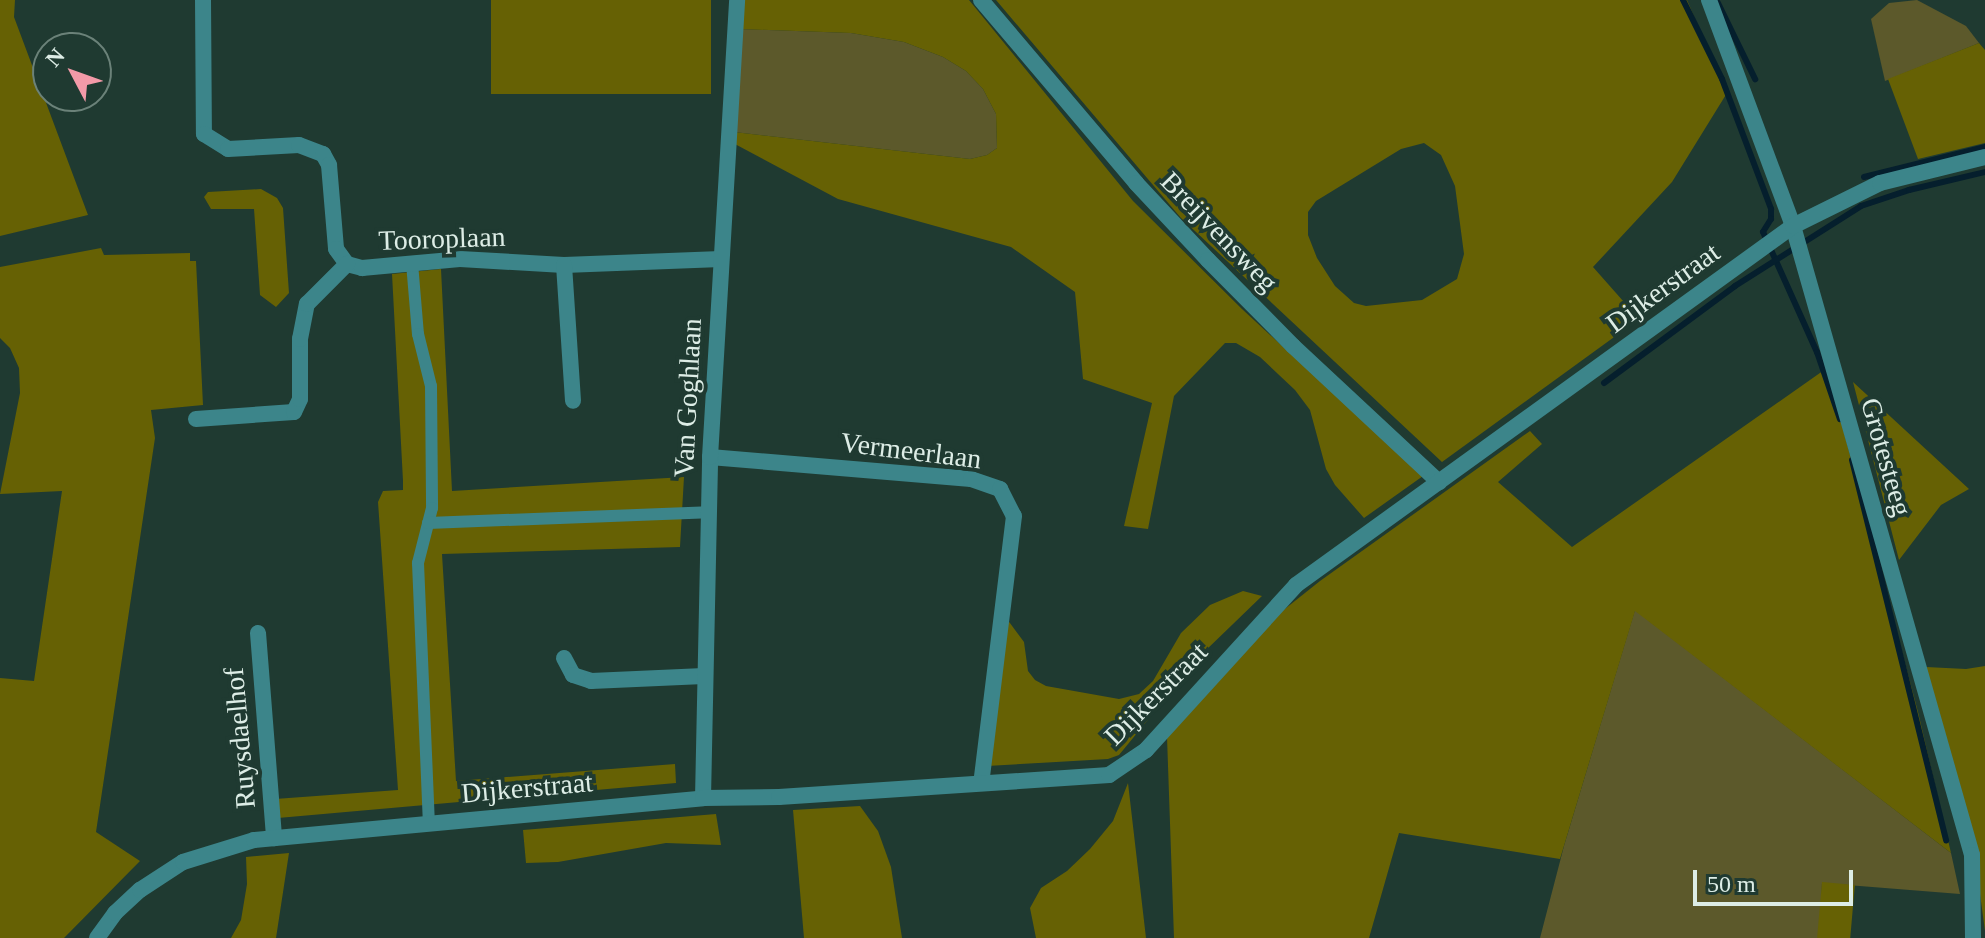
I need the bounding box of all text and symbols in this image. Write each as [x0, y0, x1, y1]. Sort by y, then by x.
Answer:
north arrow [32, 32, 112, 112]
text: N [40, 43, 70, 71]
street label: Breijvensweg [1153, 165, 1285, 299]
street label: Tooroplaan [378, 220, 506, 258]
street label: Dijkerstraat [1600, 236, 1726, 340]
street label: Van Goghlaan [667, 318, 709, 478]
street label: Grotesteeg [1853, 394, 1919, 520]
street label: Vermeerlaan [839, 426, 983, 476]
street label: Dijkerstraat [1097, 635, 1215, 753]
street label: Ruysdaelhof [217, 666, 263, 810]
street label: Dijkerstraat [460, 766, 594, 810]
scale bar [1697, 854, 1857, 904]
text: 50 m [1707, 871, 1756, 897]

